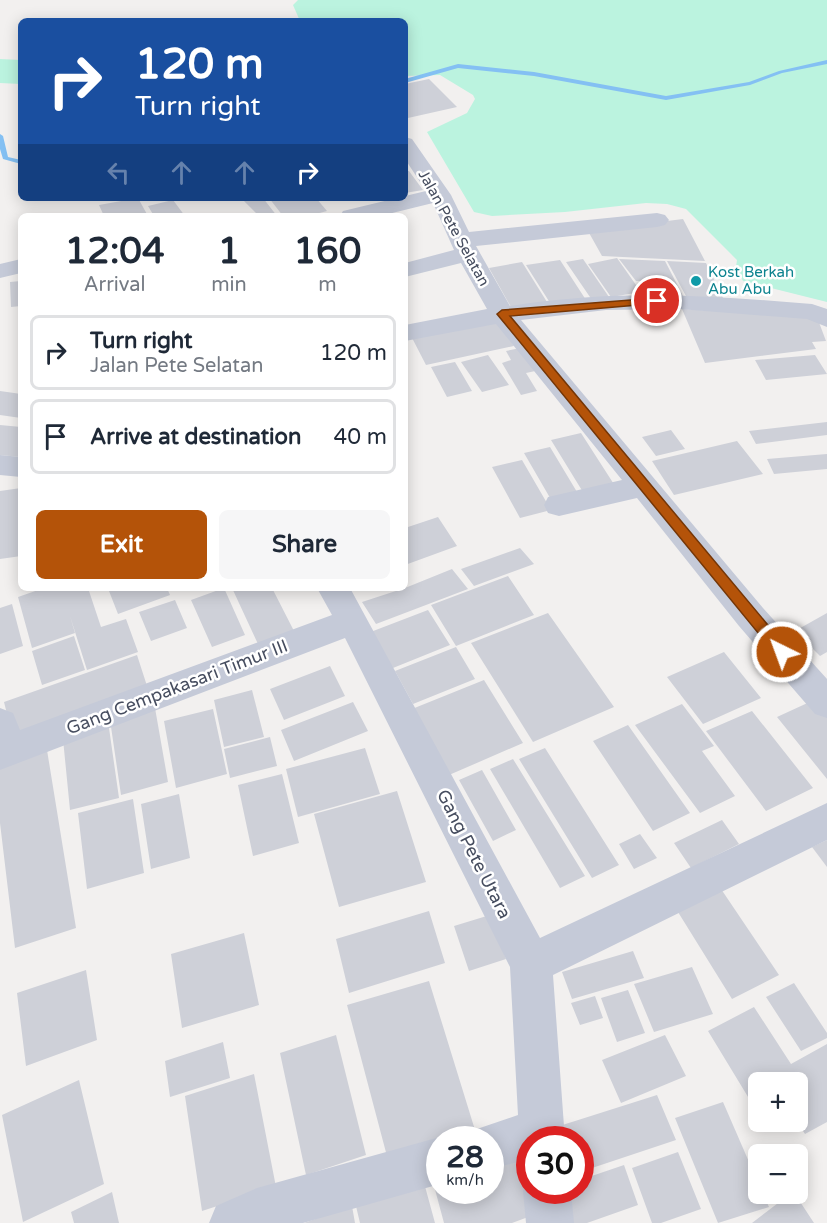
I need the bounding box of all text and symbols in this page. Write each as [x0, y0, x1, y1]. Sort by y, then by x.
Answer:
text: 120 m [135, 39, 264, 90]
icon: right [36, 42, 114, 120]
text: Turn right [135, 90, 261, 123]
icon: left [102, 156, 135, 189]
icon: ahead [165, 156, 198, 189]
icon: ahead [228, 156, 261, 189]
icon: right [291, 156, 324, 189]
street label: Jalan Pete Selatan [415, 167, 493, 289]
text: 12:04 [65, 230, 165, 273]
text: 1 [218, 230, 240, 273]
text: 160 [293, 230, 361, 273]
place label: Kost Berkah Abu Abu [708, 263, 794, 298]
text: Arrival [84, 273, 146, 297]
text: min [211, 273, 247, 297]
text: m [318, 273, 337, 297]
marker: Kost Berkah Abu Abu [689, 274, 703, 288]
pin [631, 275, 682, 326]
icon: arrive [640, 284, 673, 317]
text: Turn right [90, 328, 192, 354]
icon: right [39, 336, 72, 369]
text: 120 m [320, 340, 387, 366]
text: Jalan Pete Selatan [90, 354, 263, 378]
icon: arrive [39, 420, 72, 453]
text: Arrive at destination [90, 424, 301, 450]
text: 40 m [333, 424, 387, 450]
button: Exit [36, 510, 207, 579]
button: Share [219, 510, 390, 579]
position arrow [750, 620, 814, 684]
street label: Gang Cempakasari Timur III [63, 635, 291, 739]
street label: Gang Pete Utara [432, 786, 516, 922]
map controls [748, 1072, 808, 1204]
button: + [748, 1072, 808, 1132]
speed limit sign: 30 [516, 1126, 594, 1204]
text: 28 [446, 1139, 484, 1176]
button: − [748, 1144, 808, 1204]
text: km/h [446, 1171, 484, 1189]

